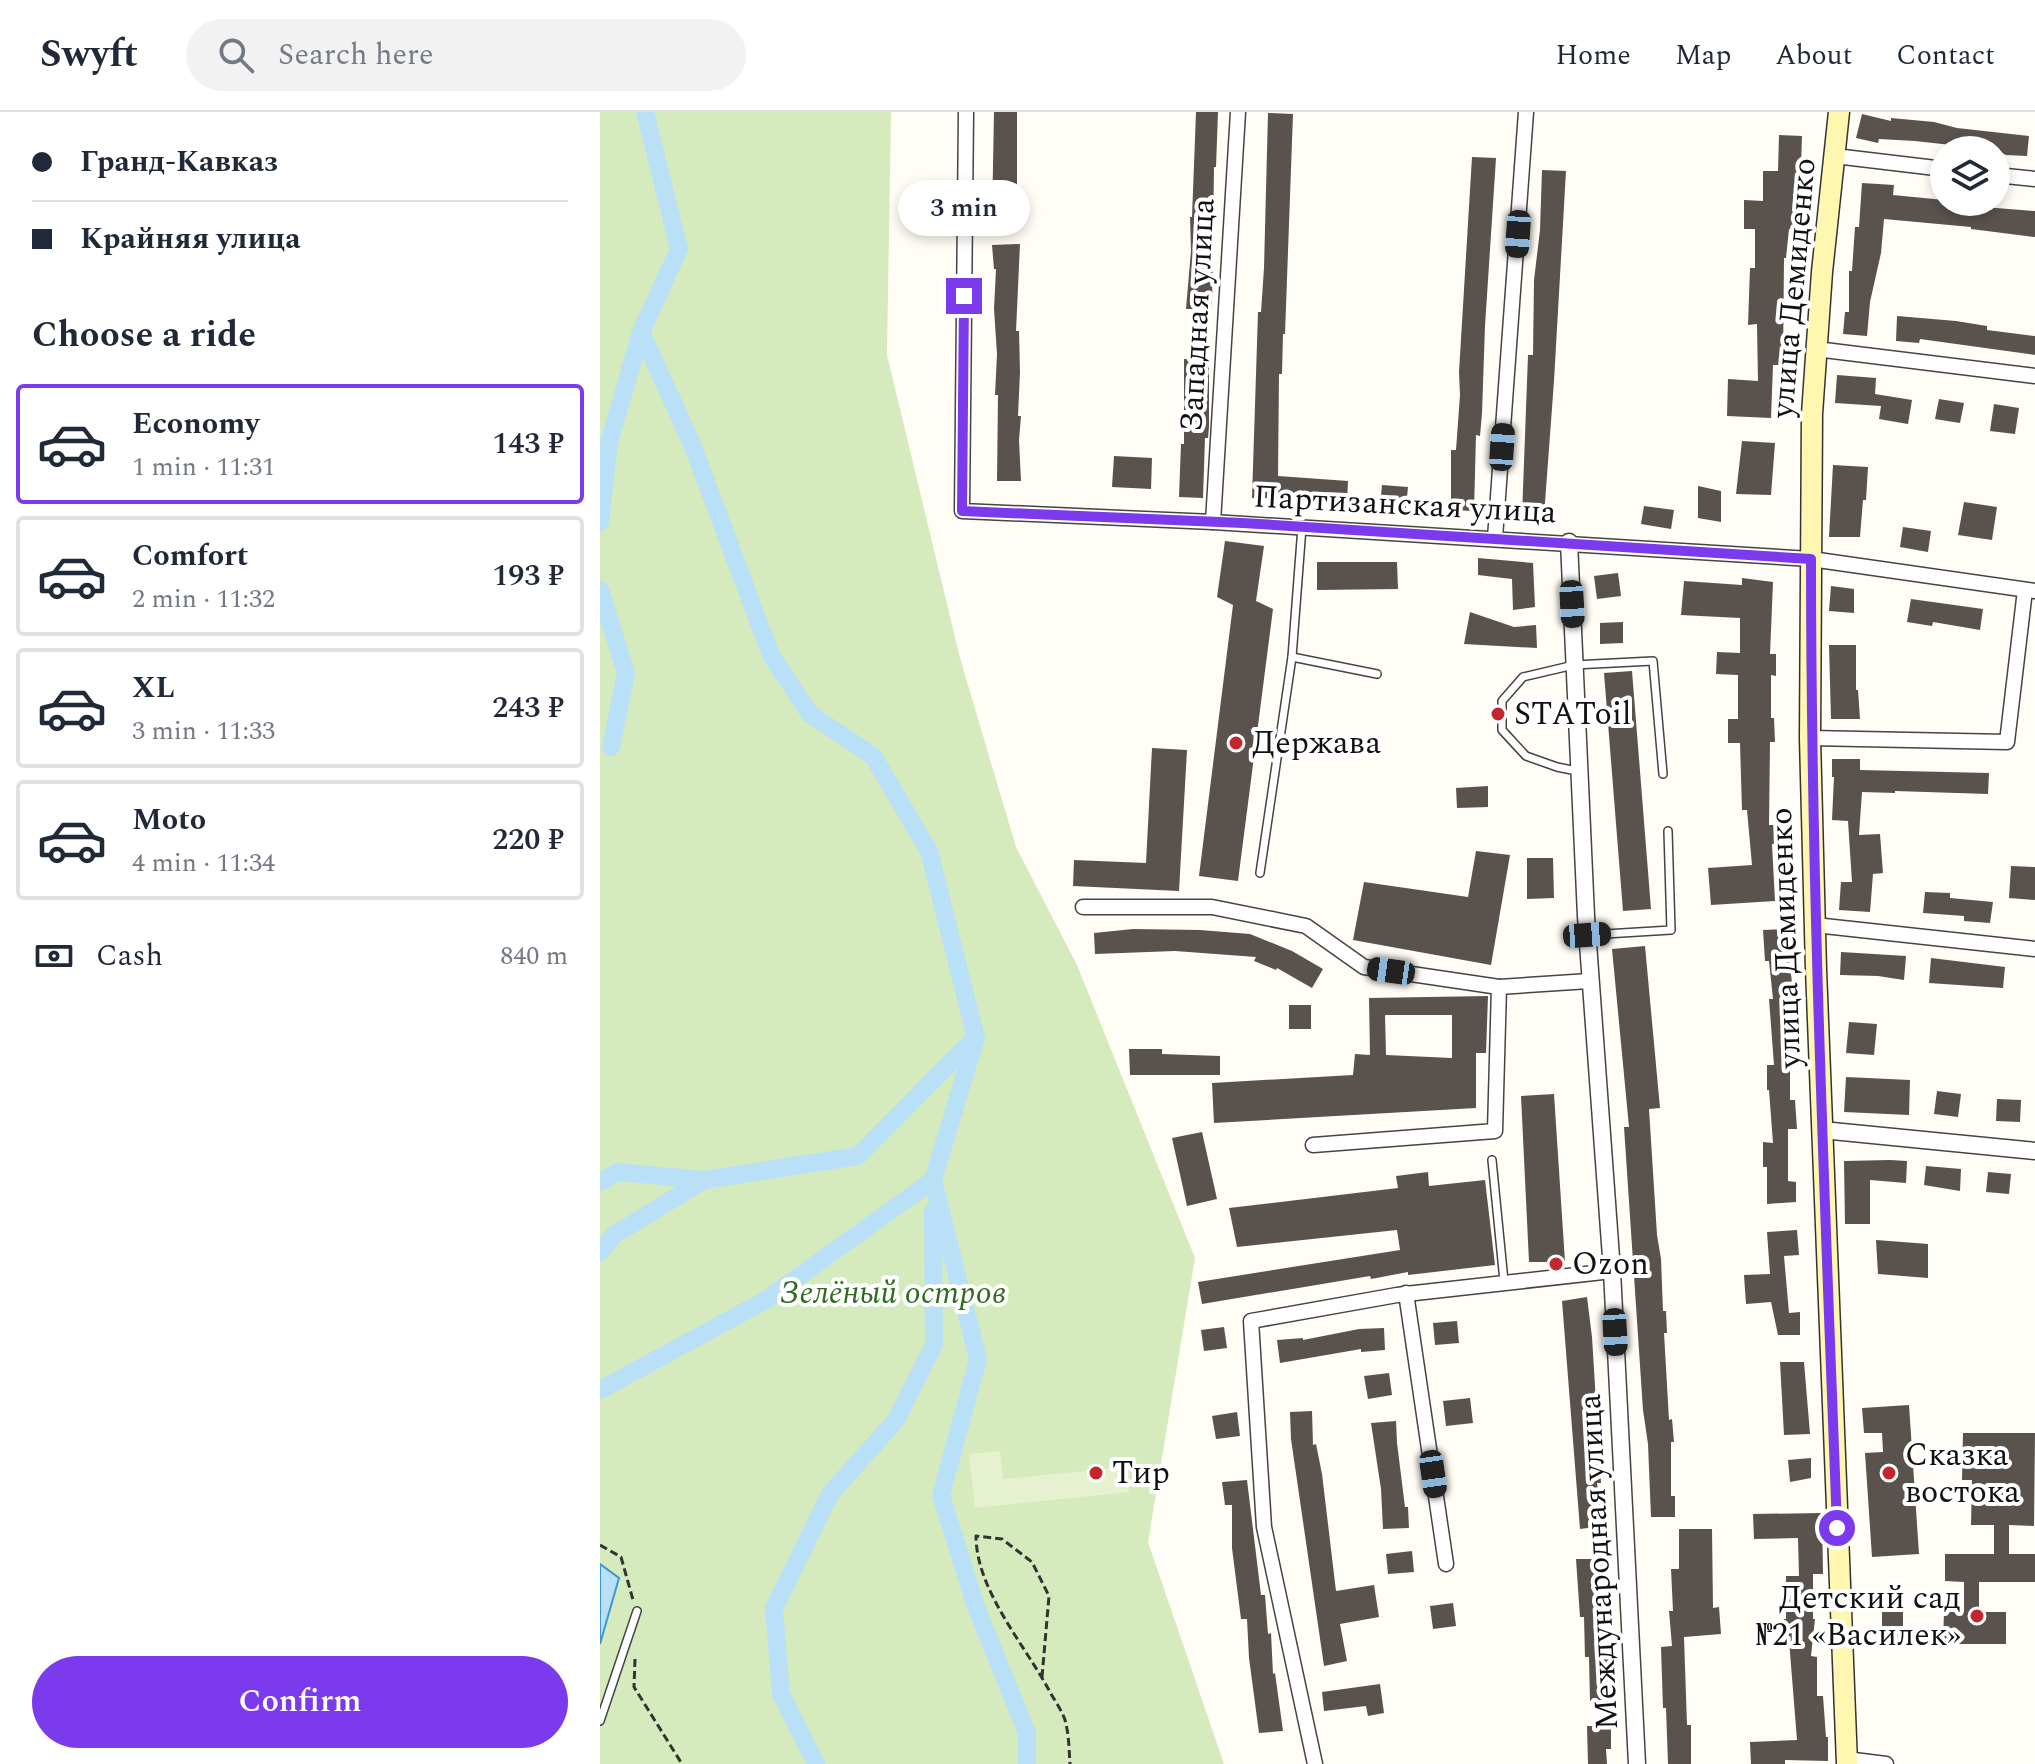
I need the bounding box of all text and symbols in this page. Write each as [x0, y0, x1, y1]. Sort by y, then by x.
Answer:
search box [186, 19, 746, 91]
text: Swyft [40, 26, 138, 84]
text: Search here [278, 32, 433, 78]
icon: search [214, 33, 258, 77]
text: Home [1555, 34, 1631, 77]
text: Map [1675, 34, 1731, 77]
text: About [1775, 34, 1852, 77]
text: Contact [1896, 34, 1995, 77]
map controls [1930, 136, 2010, 216]
button: layers [1930, 136, 2010, 216]
text: Гранд-Кавказ [80, 139, 278, 185]
street label: улица Демиденко [1758, 156, 1830, 421]
callout: 3 min [898, 180, 1030, 236]
text: 3 min [930, 188, 998, 228]
street label: Западная улица [1167, 197, 1229, 433]
car [1504, 209, 1532, 259]
text: Крайняя улица [80, 216, 301, 262]
route end [946, 278, 982, 314]
text: Choose a ride [32, 308, 256, 363]
text: Economy [132, 401, 259, 447]
icon: car [36, 408, 108, 480]
text: 143 ₽ [492, 421, 564, 467]
car [1488, 422, 1516, 472]
text: 1 min · 11:31 [132, 447, 275, 487]
street label: Партизанская улица [1252, 473, 1558, 537]
text: Comfort [132, 533, 248, 579]
icon: car [36, 540, 108, 612]
text: 193 ₽ [492, 553, 564, 599]
text: 2 min · 11:32 [132, 579, 275, 619]
car [1559, 579, 1585, 629]
text: XL [132, 665, 175, 711]
icon: car [36, 672, 108, 744]
text: 243 ₽ [492, 685, 564, 731]
place label: STAToil [1514, 690, 1631, 739]
marker: STAToil [1489, 705, 1507, 723]
text: 3 min · 11:33 [132, 711, 275, 751]
place label: Держава [1252, 719, 1382, 768]
marker: Держава [1227, 734, 1245, 752]
text: Moto [132, 797, 206, 843]
icon: car [36, 804, 108, 876]
street label: улица Демиденко [1757, 807, 1815, 1070]
text: 220 ₽ [492, 817, 564, 863]
text: 4 min · 11:34 [132, 843, 275, 883]
car [1562, 921, 1612, 949]
text: Cash [96, 933, 163, 979]
icon: cash [32, 934, 76, 978]
text: 840 m [500, 936, 568, 976]
car [1366, 956, 1416, 986]
place label: Ozon [1572, 1240, 1649, 1289]
marker: Ozon [1547, 1255, 1565, 1273]
park label: Зелёный остров [779, 1269, 1007, 1318]
car [1602, 1307, 1628, 1357]
street label: Международная улица [1566, 1392, 1632, 1731]
place label: Сказка востока [1905, 1431, 2020, 1517]
place label: Тир [1112, 1449, 1170, 1498]
car [1418, 1449, 1448, 1499]
marker: Тир [1087, 1464, 1105, 1482]
marker: Сказка востока [1880, 1464, 1898, 1482]
route start [1819, 1510, 1855, 1546]
place label: Детский сад №21 «Василек» [1756, 1574, 1961, 1660]
marker: Детский сад №21 «Василек» [1968, 1607, 1986, 1625]
button: Confirm [32, 1656, 568, 1748]

